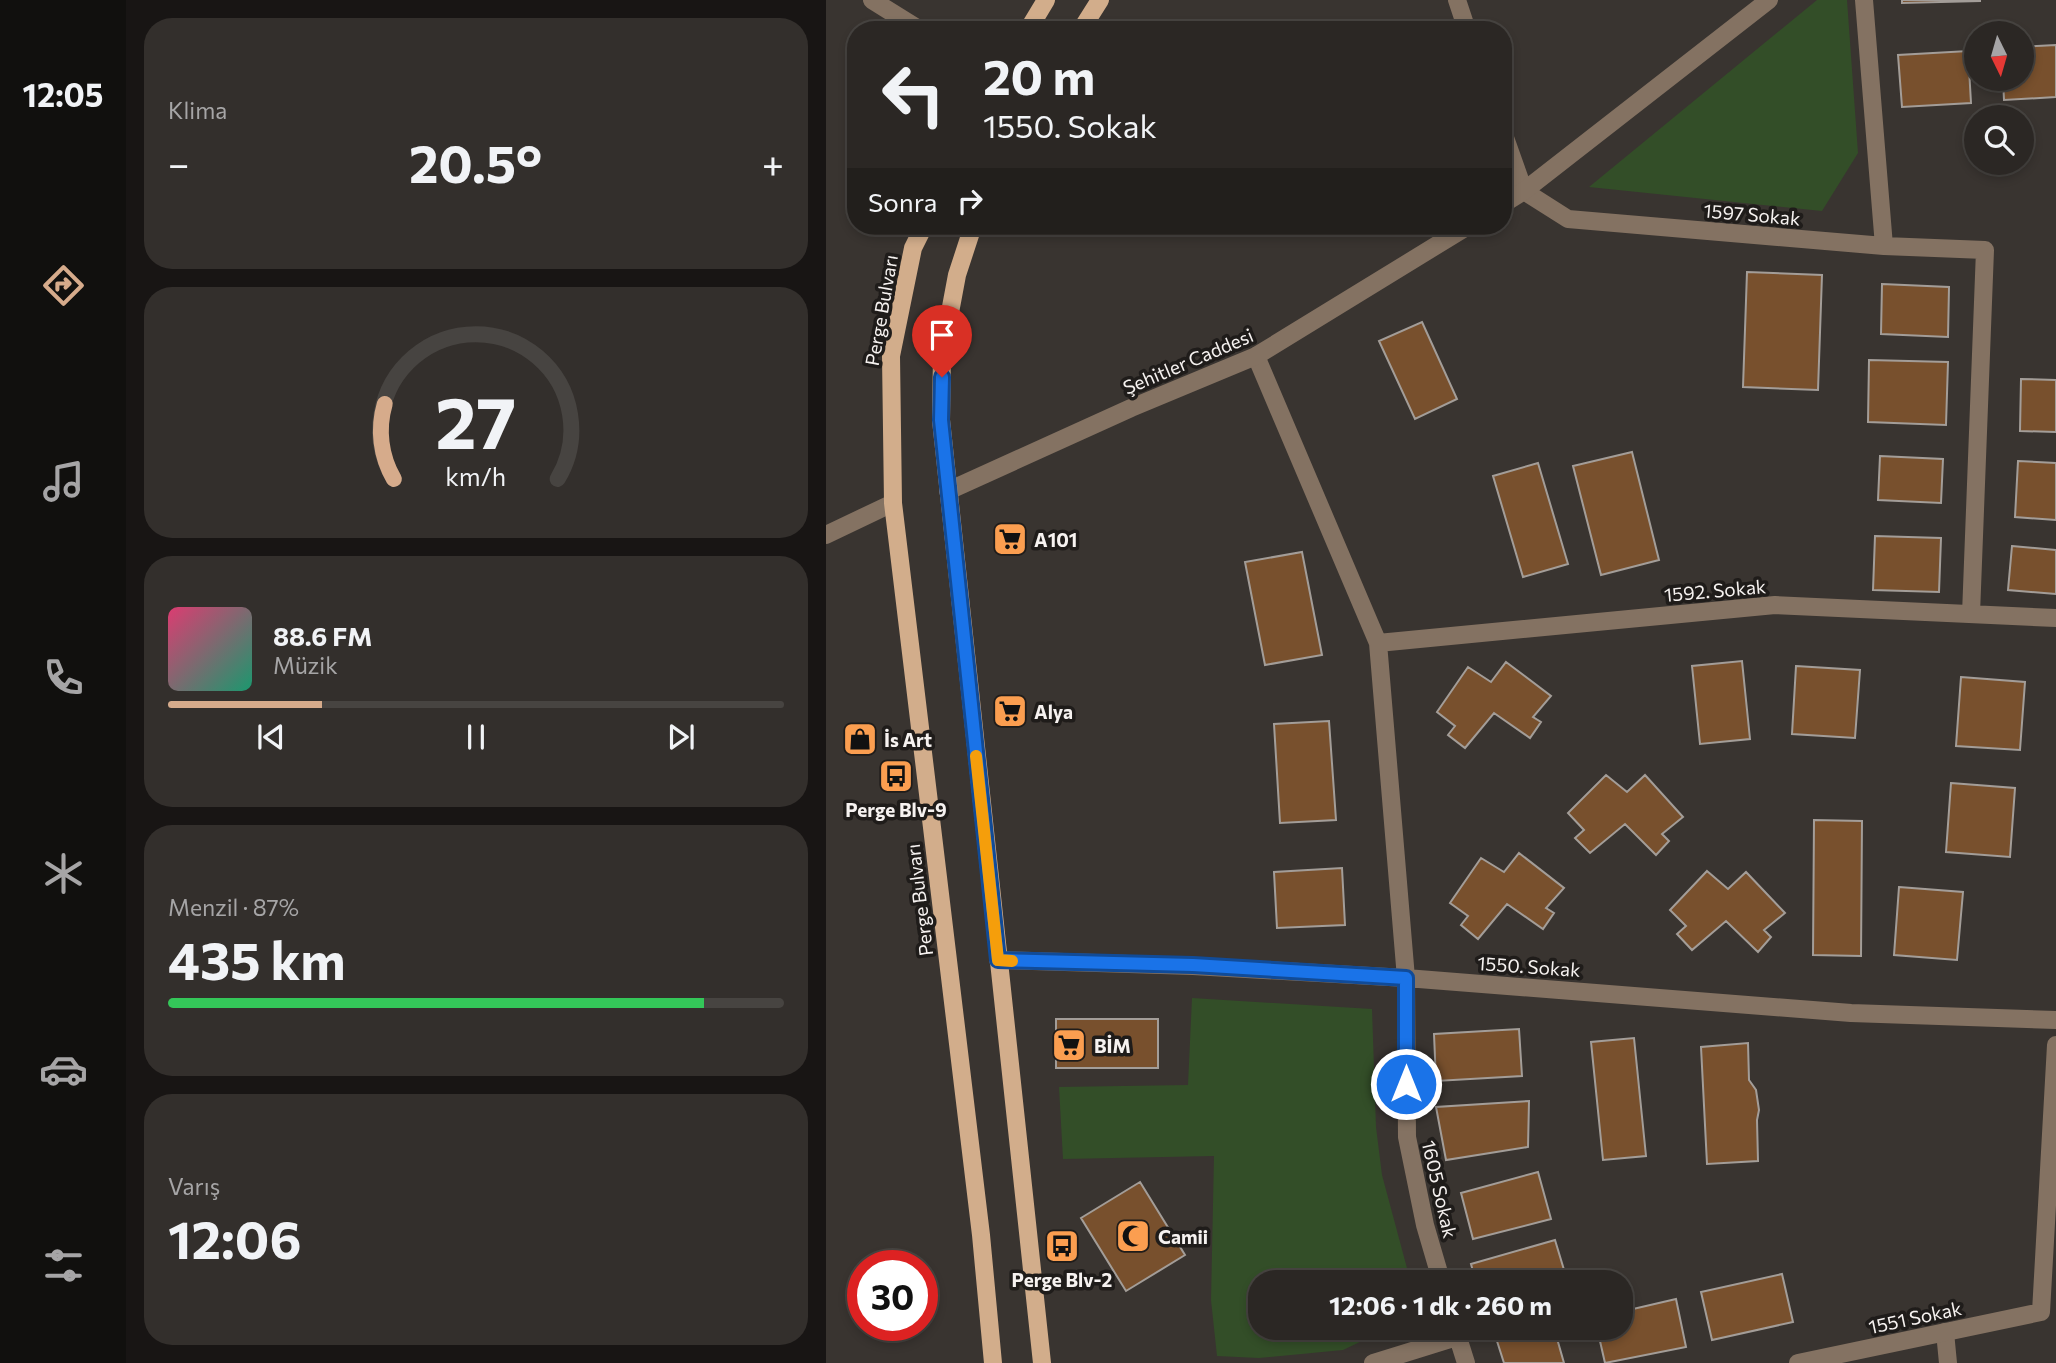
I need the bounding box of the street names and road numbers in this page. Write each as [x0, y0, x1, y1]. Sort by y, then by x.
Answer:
street label: 1597 Sokak [1703, 198, 1801, 230]
street label: Perge Bulvarı [860, 253, 902, 367]
street label: Şehitler Caddesi [1119, 323, 1257, 399]
street label: 1592. Sokak [1663, 574, 1767, 606]
street label: Perge Bulvarı [901, 843, 937, 957]
street label: 1550. Sokak [1477, 951, 1581, 981]
street label: 1605 Sokak [1418, 1138, 1462, 1240]
street label: 1551 Sokak [1866, 1296, 1964, 1338]

